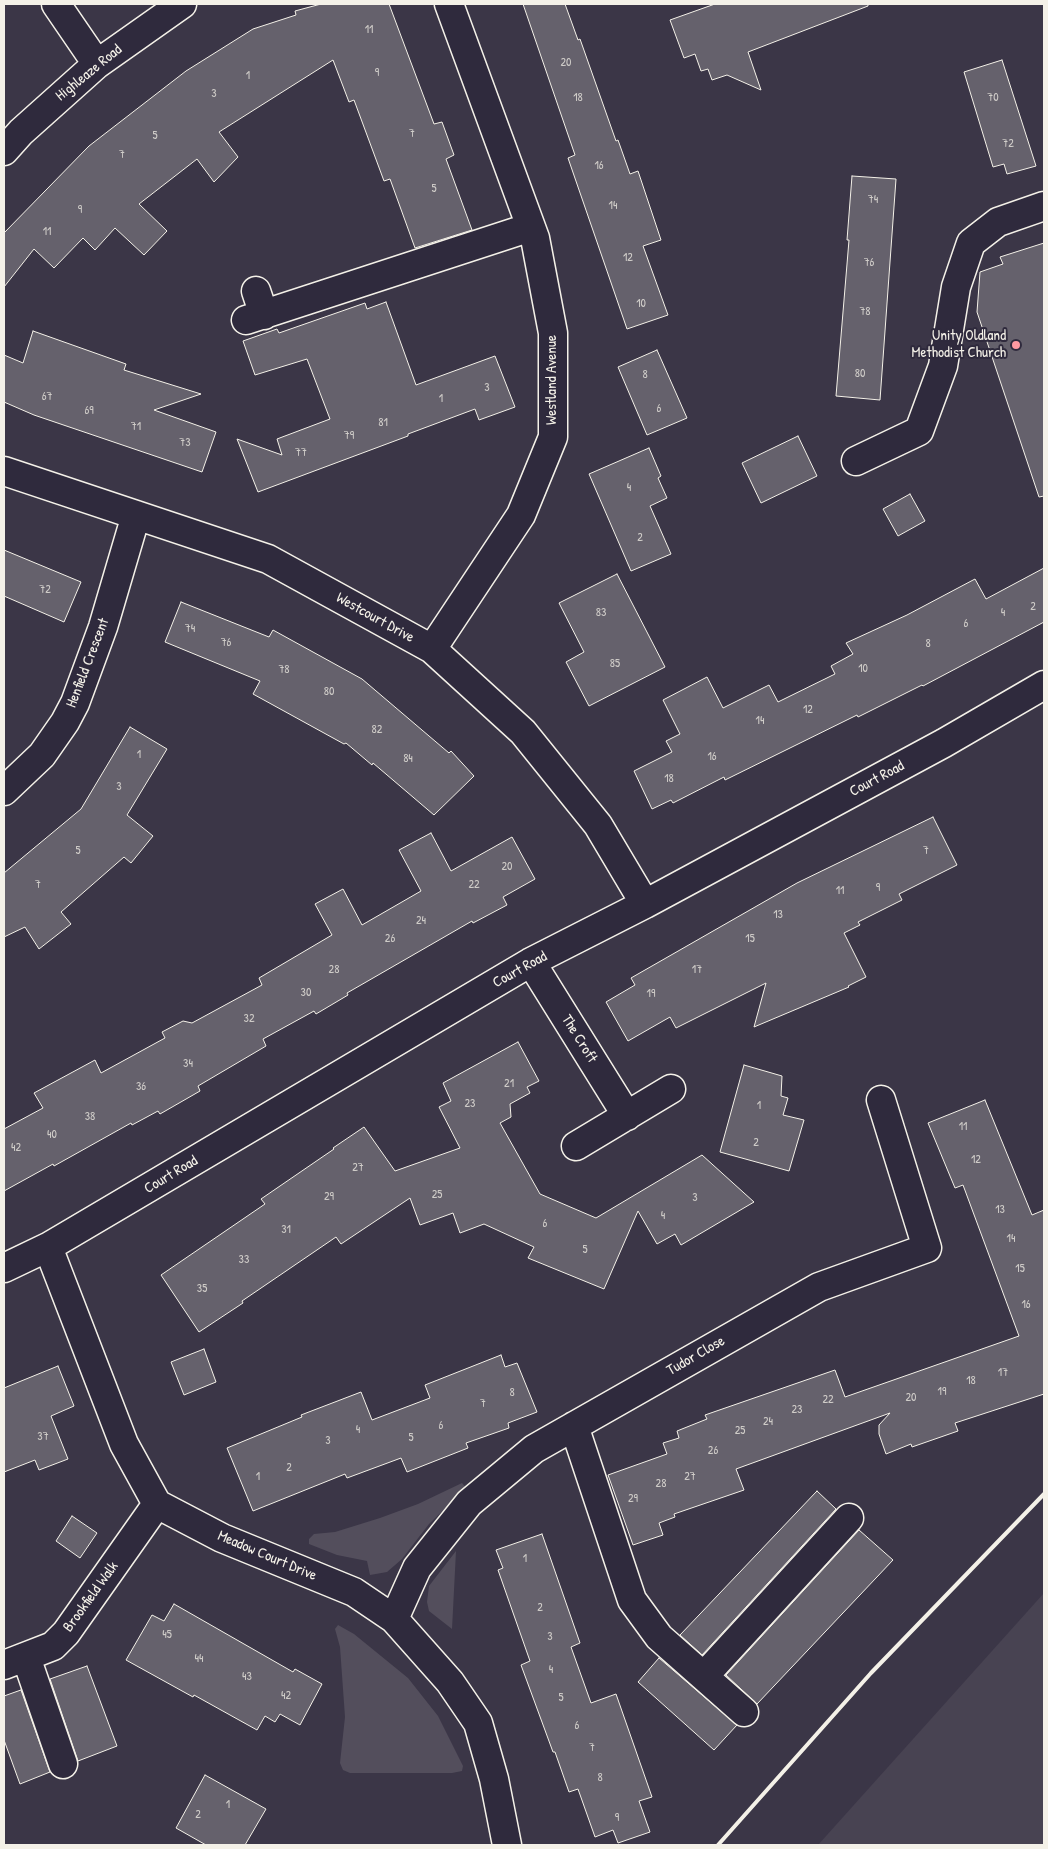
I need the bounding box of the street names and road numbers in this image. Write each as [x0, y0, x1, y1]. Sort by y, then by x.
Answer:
street label: Highleaze Road [52, 41, 126, 105]
street label: Westland Avenue [543, 335, 561, 425]
street label: Westcourt Drive [333, 589, 417, 647]
street label: Henfield Crescent [63, 616, 113, 710]
street label: Court Road [847, 757, 907, 801]
street label: Court Road [490, 948, 550, 992]
street label: The Croft [557, 1012, 601, 1066]
street label: Court Road [141, 1152, 201, 1198]
street label: Tudor Close [664, 1332, 728, 1380]
street label: Meadow Court Drive [215, 1527, 319, 1585]
street label: Brookfield Walk [60, 1558, 122, 1636]

